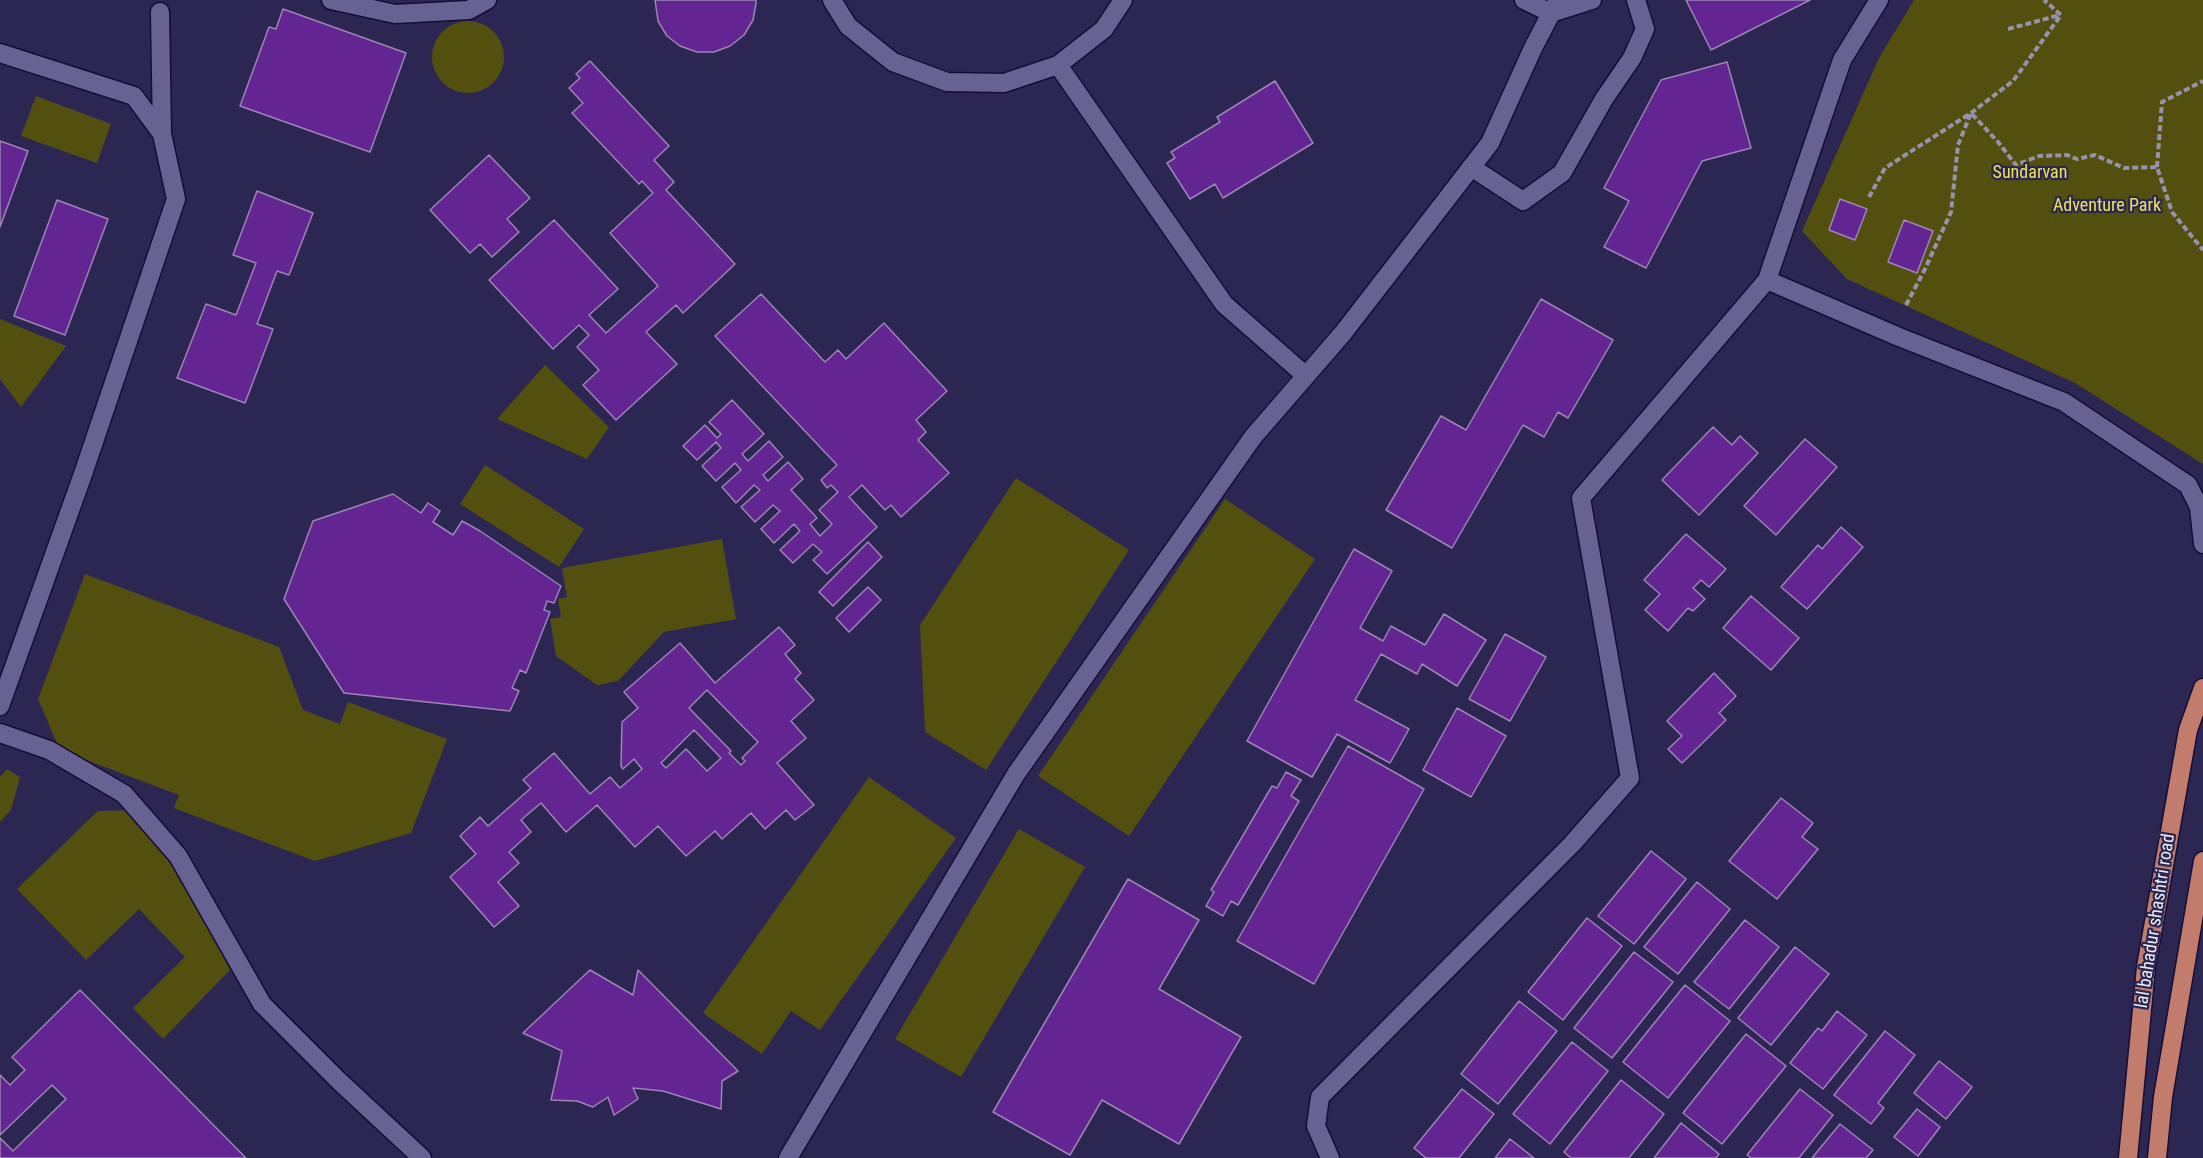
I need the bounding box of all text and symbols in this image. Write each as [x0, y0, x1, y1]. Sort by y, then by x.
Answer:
park label: Sundarvan [1993, 162, 2067, 184]
park label: Adventure Park [2053, 195, 2161, 217]
street label: lal bahadur shashtri road [2132, 832, 2180, 1010]

